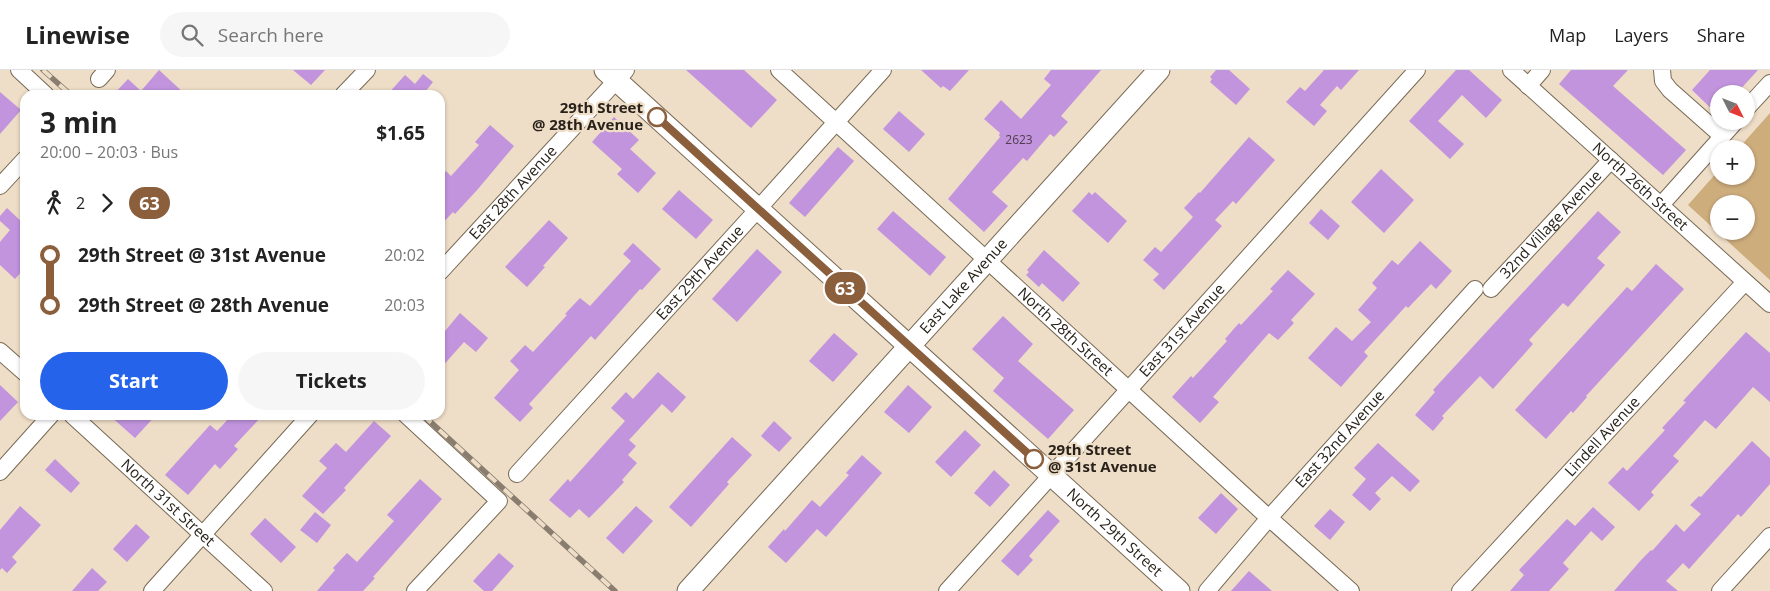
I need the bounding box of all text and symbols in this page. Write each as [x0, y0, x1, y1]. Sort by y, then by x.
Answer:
search box [160, 12, 510, 57]
text: Linewise [25, 18, 130, 51]
icon: search [178, 21, 206, 49]
text: Search here [218, 22, 324, 48]
text: Map [1549, 23, 1586, 47]
text: Layers [1614, 23, 1669, 47]
text: Share [1697, 23, 1745, 47]
north arrow [1710, 85, 1755, 130]
map controls [1710, 85, 1755, 240]
place label: 29th Street @ 28th Avenue [532, 97, 643, 134]
text: 3 min [40, 103, 118, 141]
marker: 29th Street @ 28th Avenue [647, 107, 667, 127]
text: $1.65 [376, 120, 425, 146]
house number: 2623 [1005, 131, 1033, 148]
street label: North 26th Street [1589, 137, 1693, 234]
button: + [1710, 140, 1755, 185]
text: 20:00 – 20:03 · Bus [40, 141, 178, 163]
street label: East 28th Avenue [464, 141, 561, 243]
street label: 32nd Village Avenue [1495, 165, 1606, 282]
icon: walk [40, 189, 68, 217]
icon: forward [93, 189, 121, 217]
text: 63 [139, 191, 160, 215]
text: 2 [76, 192, 85, 214]
button: − [1710, 195, 1755, 240]
street label: East 29th Avenue [651, 221, 747, 324]
street label: East Lake Avenue [915, 234, 1011, 337]
text: 29th Street @ 31st Avenue [78, 242, 326, 268]
text: 20:02 [384, 244, 425, 266]
line badge: 63 [822, 272, 868, 304]
text: 63 [835, 276, 855, 300]
street label: East 31st Avenue [1134, 279, 1229, 381]
street label: North 28th Street [1014, 282, 1118, 380]
text: 29th Street @ 28th Avenue [78, 292, 329, 318]
text: 20:03 [384, 294, 425, 316]
button: Start [40, 352, 228, 410]
button: Tickets [238, 352, 425, 410]
street label: East 32nd Avenue [1290, 385, 1388, 491]
street label: Lindell Avenue [1560, 392, 1644, 480]
place label: 29th Street @ 31st Avenue [1048, 439, 1157, 476]
marker: 29th Street @ 31st Avenue [1024, 449, 1044, 469]
street label: North 31st Street [117, 454, 220, 550]
street label: North 29th Street [1063, 483, 1167, 580]

